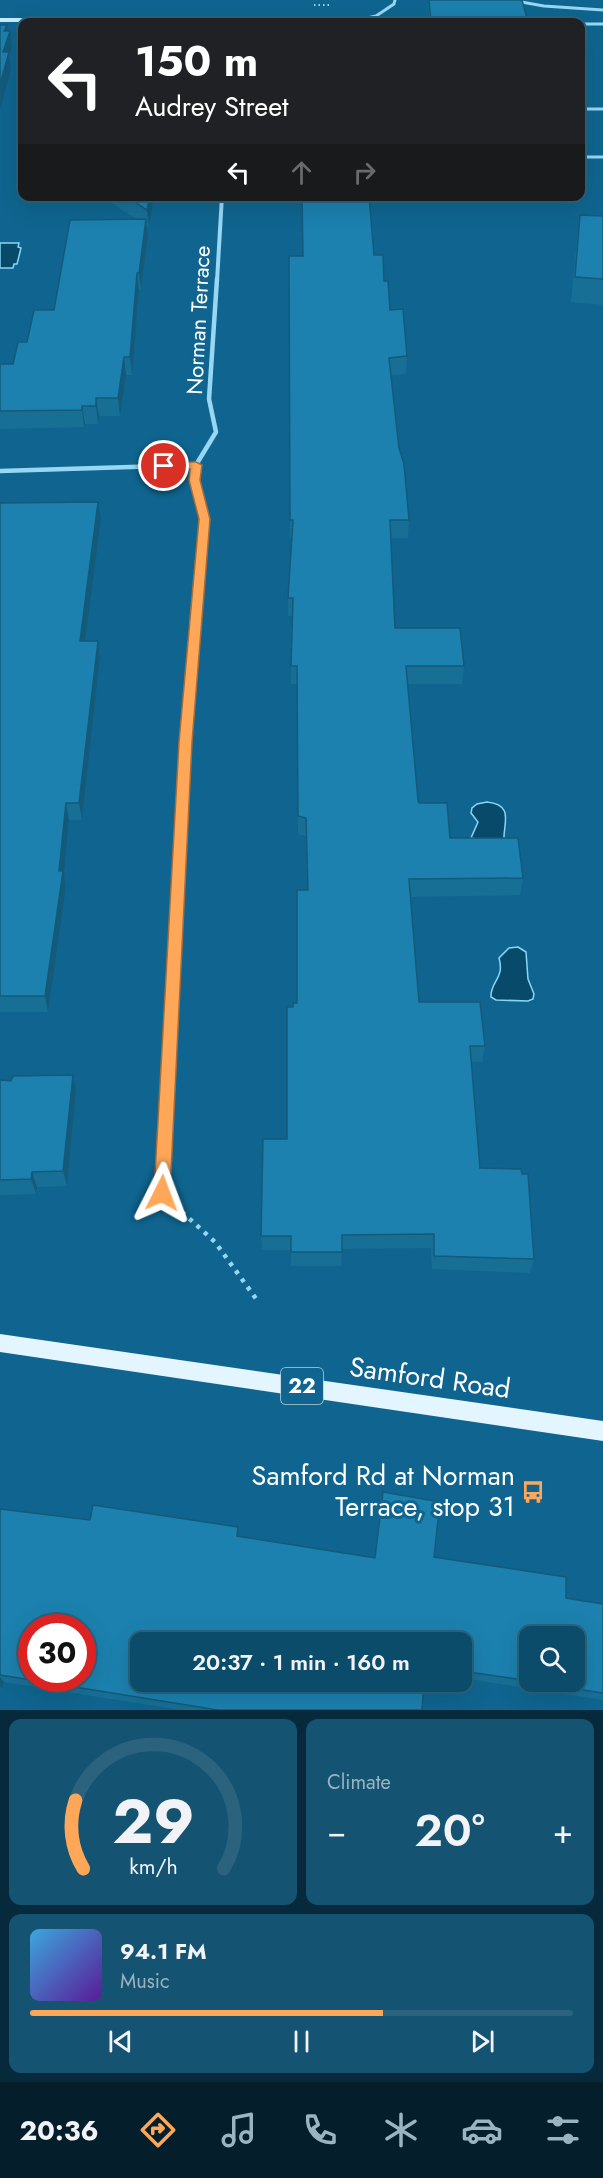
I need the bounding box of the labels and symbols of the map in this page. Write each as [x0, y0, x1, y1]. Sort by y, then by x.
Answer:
street label: Norman Terrace [178, 245, 218, 395]
pin [138, 440, 189, 491]
position arrow [130, 1161, 194, 1225]
street label: Samford Road [347, 1347, 513, 1408]
road number: 22 [281, 1368, 323, 1404]
place label: Samford Rd at Norman Terrace, stop 31 [252, 1456, 515, 1526]
bus stop icon: Samford Rd at Norman Terrace, stop 31 [520, 1479, 546, 1505]
speed limit sign: 30 [18, 1614, 96, 1692]

